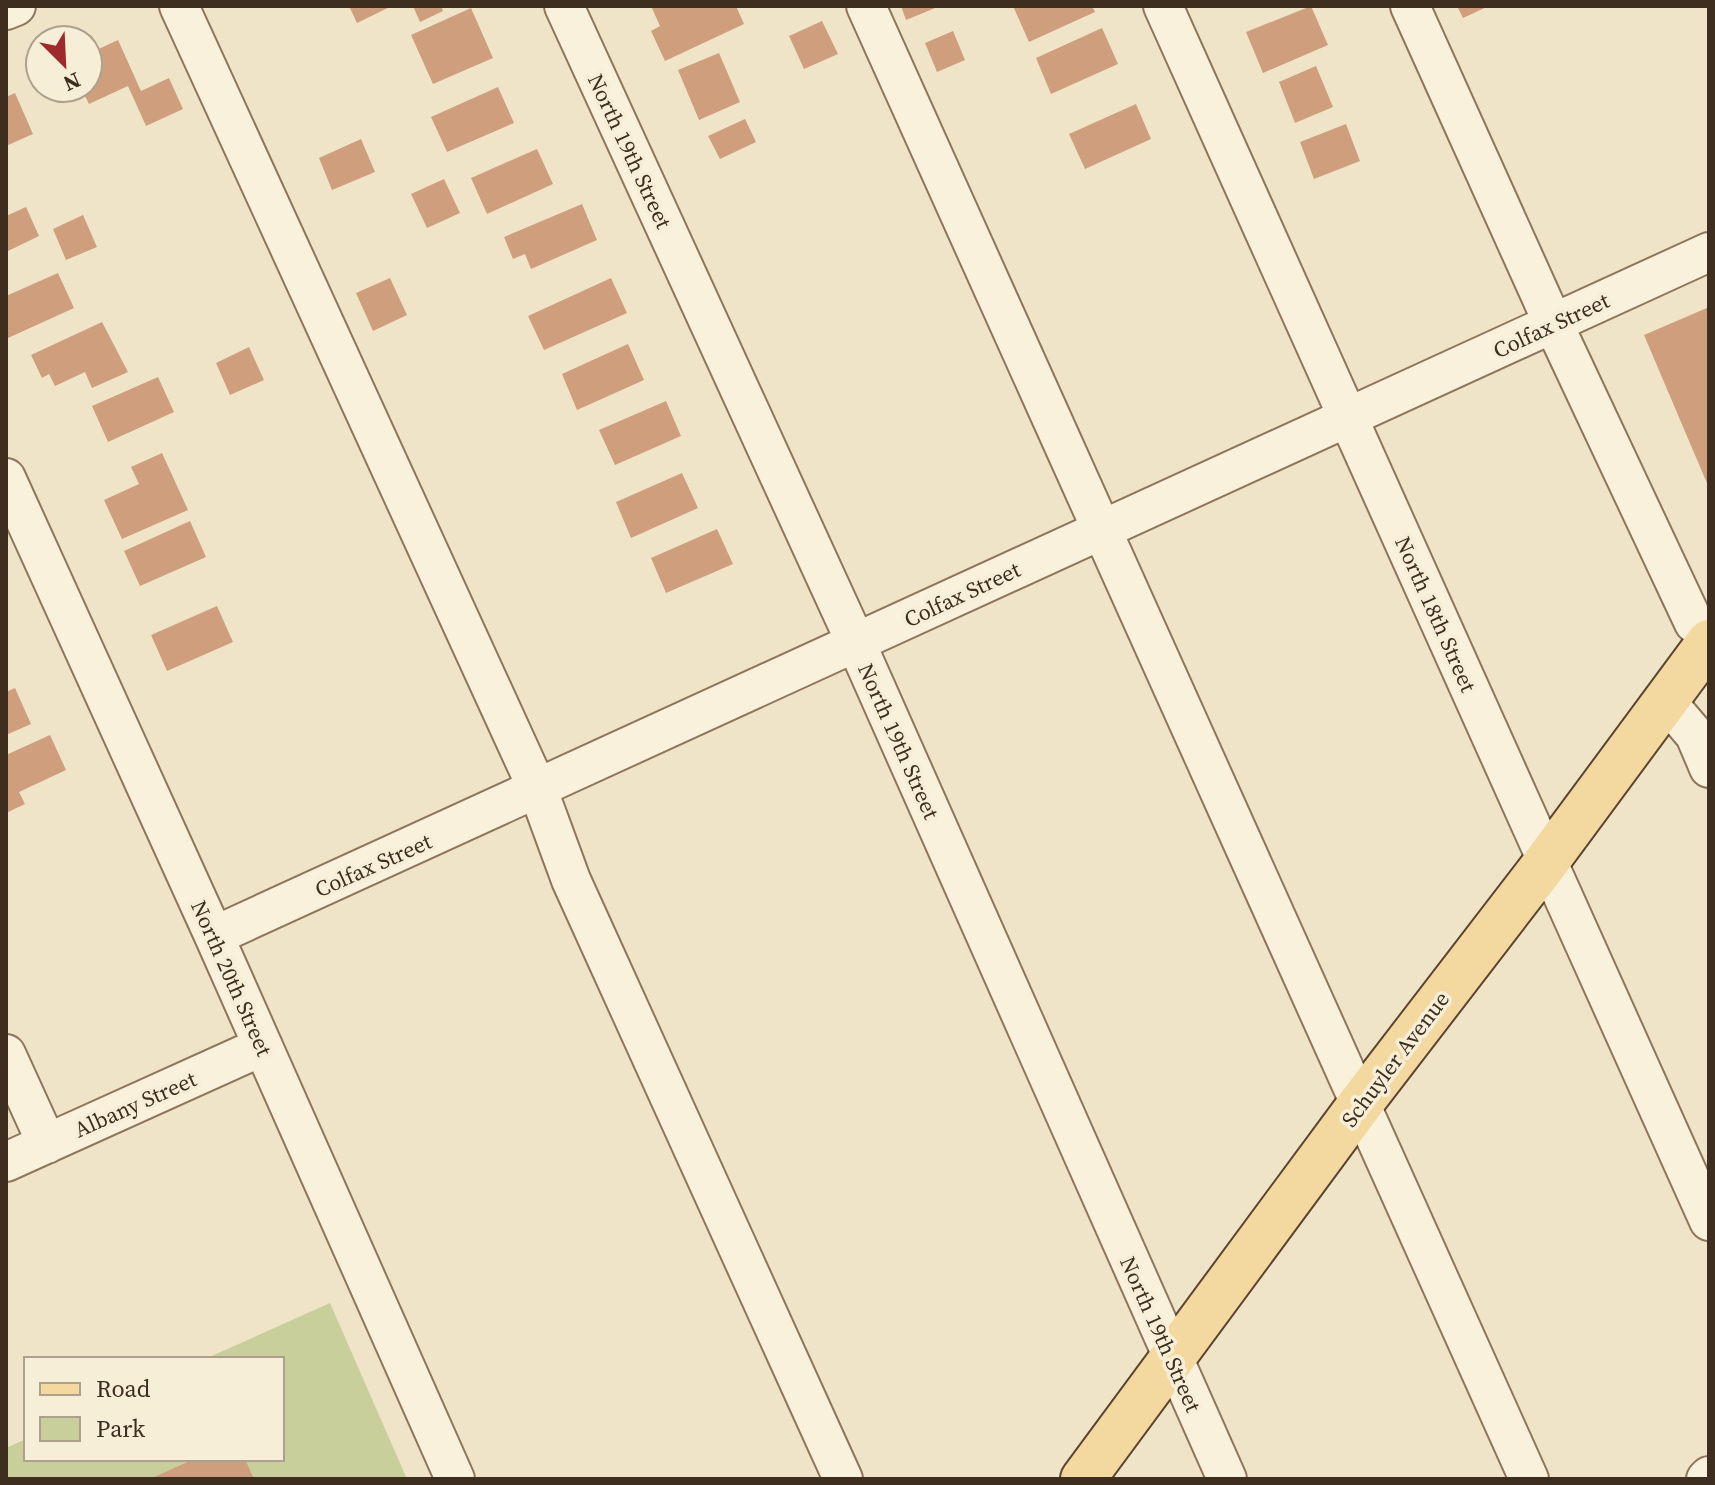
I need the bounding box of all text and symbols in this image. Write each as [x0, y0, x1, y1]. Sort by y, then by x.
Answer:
north arrow [24, 24, 104, 104]
text: N [59, 65, 86, 99]
street label: North 19th Street [581, 69, 679, 234]
street label: Colfax Street [1488, 285, 1615, 365]
street label: North 18th Street [1388, 531, 1484, 697]
street label: Colfax Street [899, 554, 1026, 634]
street label: North 19th Street [851, 658, 947, 824]
street label: Colfax Street [310, 826, 437, 904]
street label: North 20th Street [184, 895, 280, 1061]
street label: Schuyler Avenue [1334, 985, 1456, 1133]
street label: Albany Street [69, 1063, 202, 1144]
street label: North 19th Street [1113, 1251, 1209, 1417]
legend [24, 1357, 284, 1461]
text: Road [96, 1372, 151, 1405]
text: Park [96, 1412, 146, 1445]

